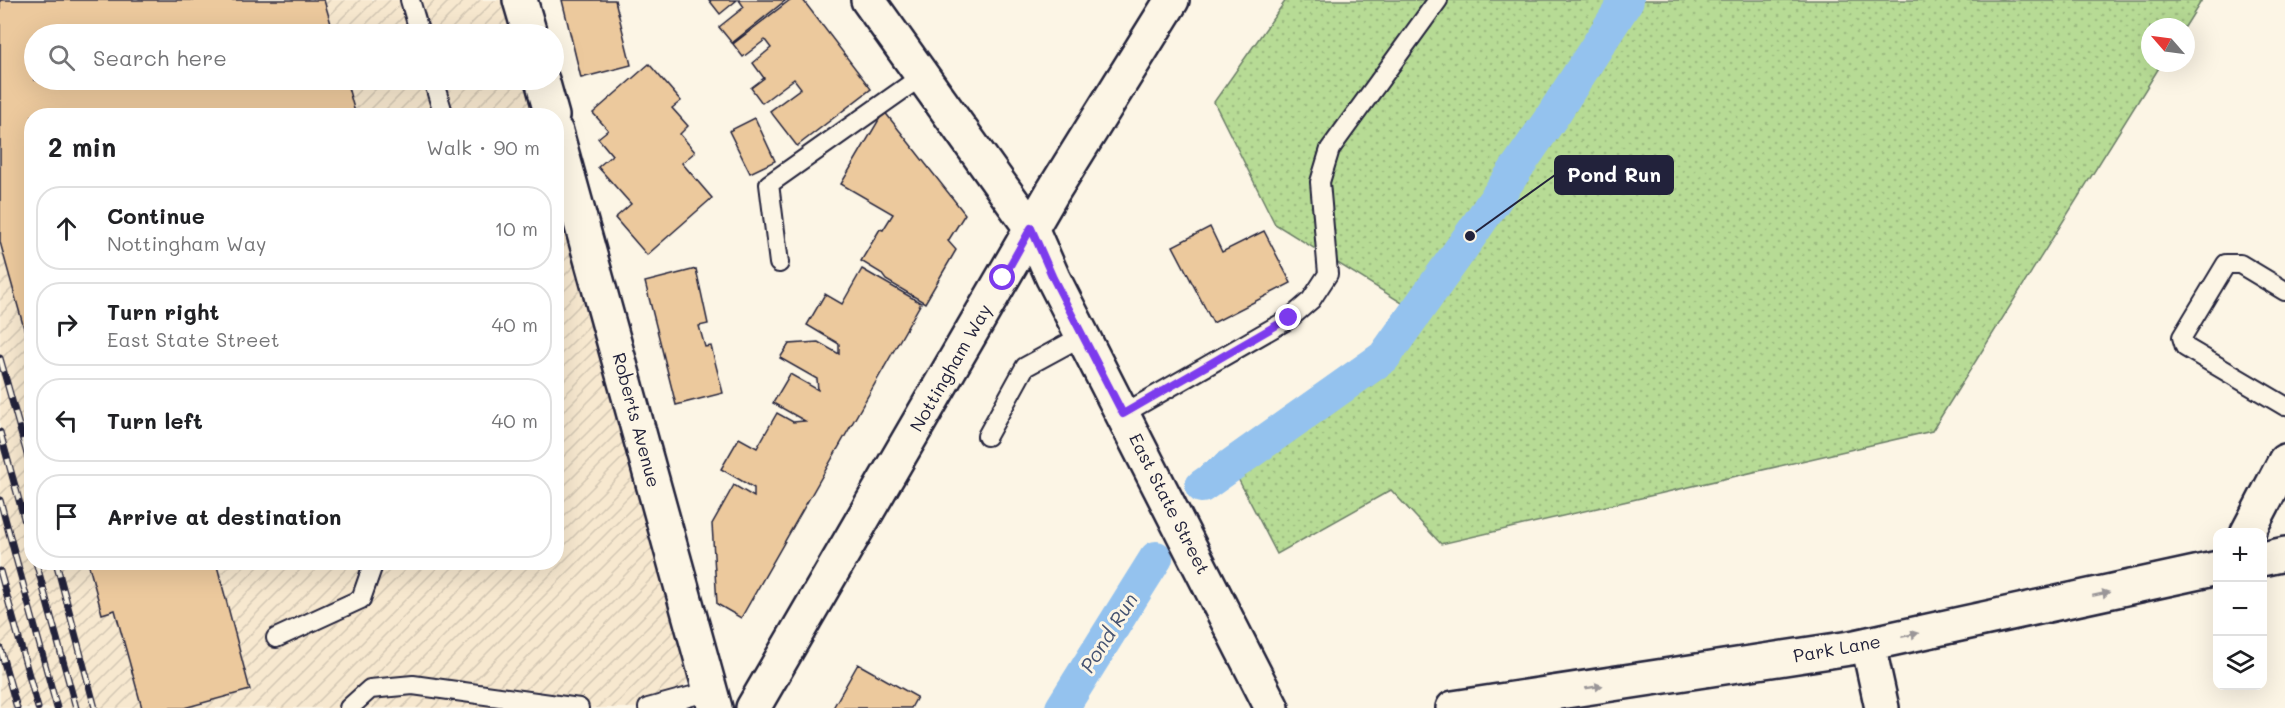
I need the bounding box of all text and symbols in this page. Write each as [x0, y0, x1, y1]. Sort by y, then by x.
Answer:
north arrow [2141, 18, 2195, 72]
search box [24, 24, 564, 90]
icon: search [45, 41, 78, 74]
text: Search here [93, 43, 227, 72]
text: 2 min [48, 130, 116, 164]
text: Walk · 90 m [426, 134, 540, 160]
callout: Pond Run [1555, 156, 1673, 194]
text: Pond Run [1567, 161, 1661, 187]
text: Continue [107, 201, 205, 230]
icon: ahead [50, 212, 83, 245]
text: 10 m [494, 215, 538, 241]
text: Nottingham Way [107, 230, 267, 256]
route start [989, 264, 1015, 290]
text: Turn right [107, 297, 219, 326]
street label: Nottingham Way [904, 299, 996, 436]
route end [1275, 304, 1301, 330]
icon: right [50, 308, 83, 341]
text: 40 m [492, 311, 538, 337]
text: East State Street [107, 326, 280, 352]
street label: Roberts Avenue [607, 350, 666, 490]
icon: left [50, 404, 83, 437]
text: Turn left [107, 406, 203, 435]
text: 40 m [492, 407, 538, 433]
street label: East State Street [1124, 429, 1216, 578]
icon: arrive [50, 500, 83, 533]
text: Arrive at destination [107, 502, 342, 531]
map controls [2213, 528, 2267, 690]
button: + [2213, 528, 2267, 582]
button: − [2213, 582, 2267, 636]
water label: Pond Run [1074, 588, 1143, 677]
one-way arrow [2092, 588, 2110, 598]
street label: Park Lane [1791, 629, 1882, 668]
one-way arrow [1901, 630, 1920, 639]
button: layers [2213, 636, 2267, 690]
one-way arrow [1584, 682, 1603, 691]

